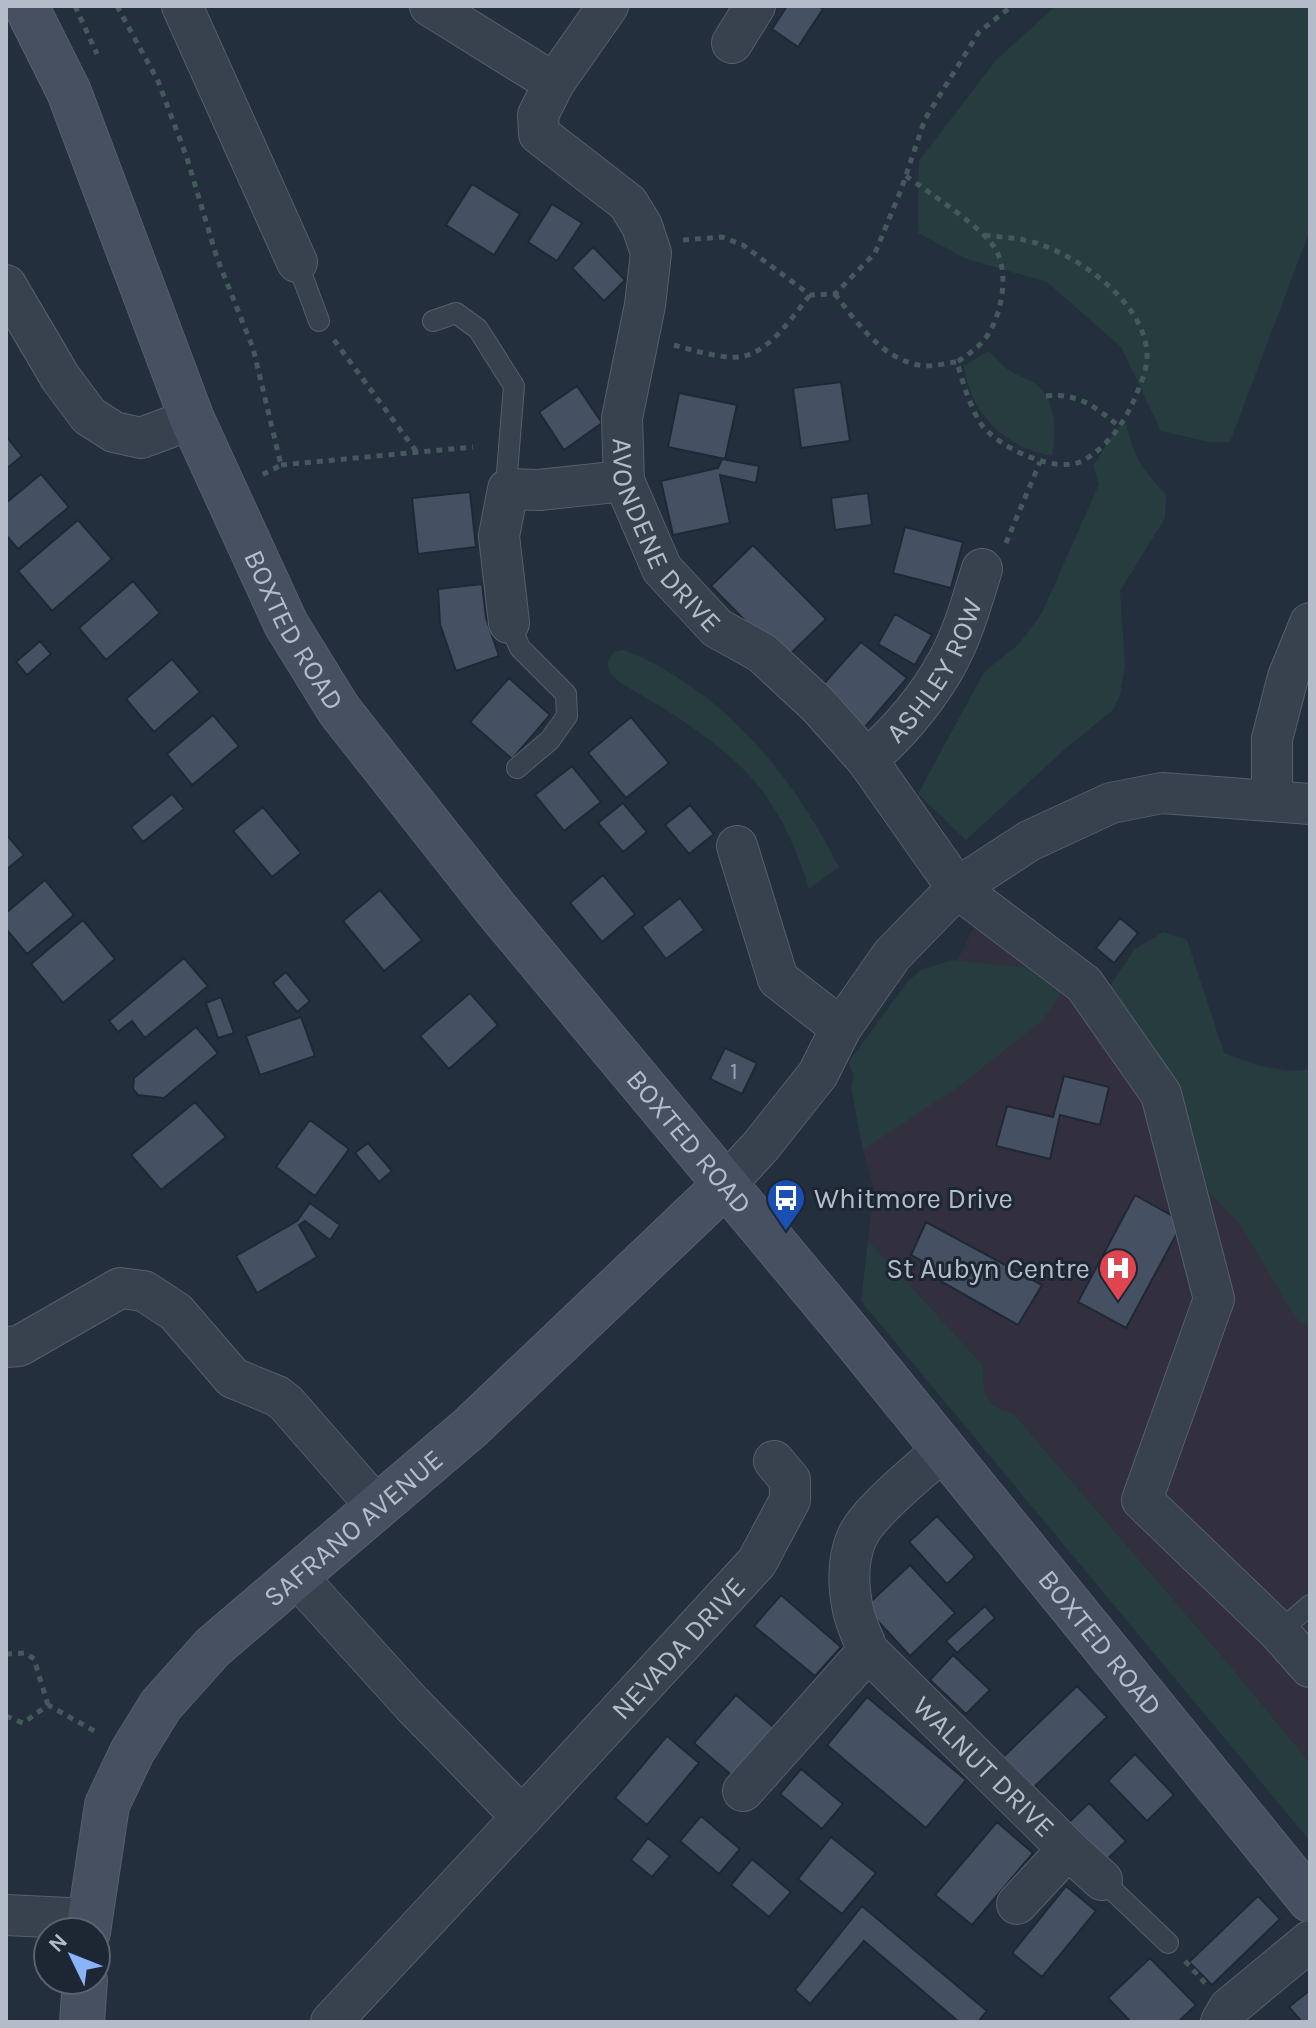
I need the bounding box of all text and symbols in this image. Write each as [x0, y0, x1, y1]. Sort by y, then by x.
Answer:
street label: AVONDENE DRIVE [606, 438, 729, 639]
street label: BOXTED ROAD [238, 544, 351, 716]
street label: ASHLEY ROW [879, 594, 988, 749]
house number: 1 [730, 1057, 738, 1085]
street label: BOXTED ROAD [620, 1062, 759, 1220]
bus stop icon: Whitmore Drive [765, 1177, 807, 1232]
place label: Whitmore Drive [814, 1182, 1013, 1215]
hospital icon: St Aubyn Centre [1097, 1247, 1139, 1302]
place label: St Aubyn Centre [886, 1252, 1090, 1285]
street label: SAFRANO AVENUE [257, 1442, 449, 1613]
street label: BOXTED ROAD [1032, 1563, 1170, 1722]
street label: NEVADA DRIVE [604, 1570, 752, 1726]
street label: WALNUT DRIVE [906, 1689, 1062, 1843]
north arrow [32, 1916, 112, 1996]
text: N [43, 1928, 73, 1958]

